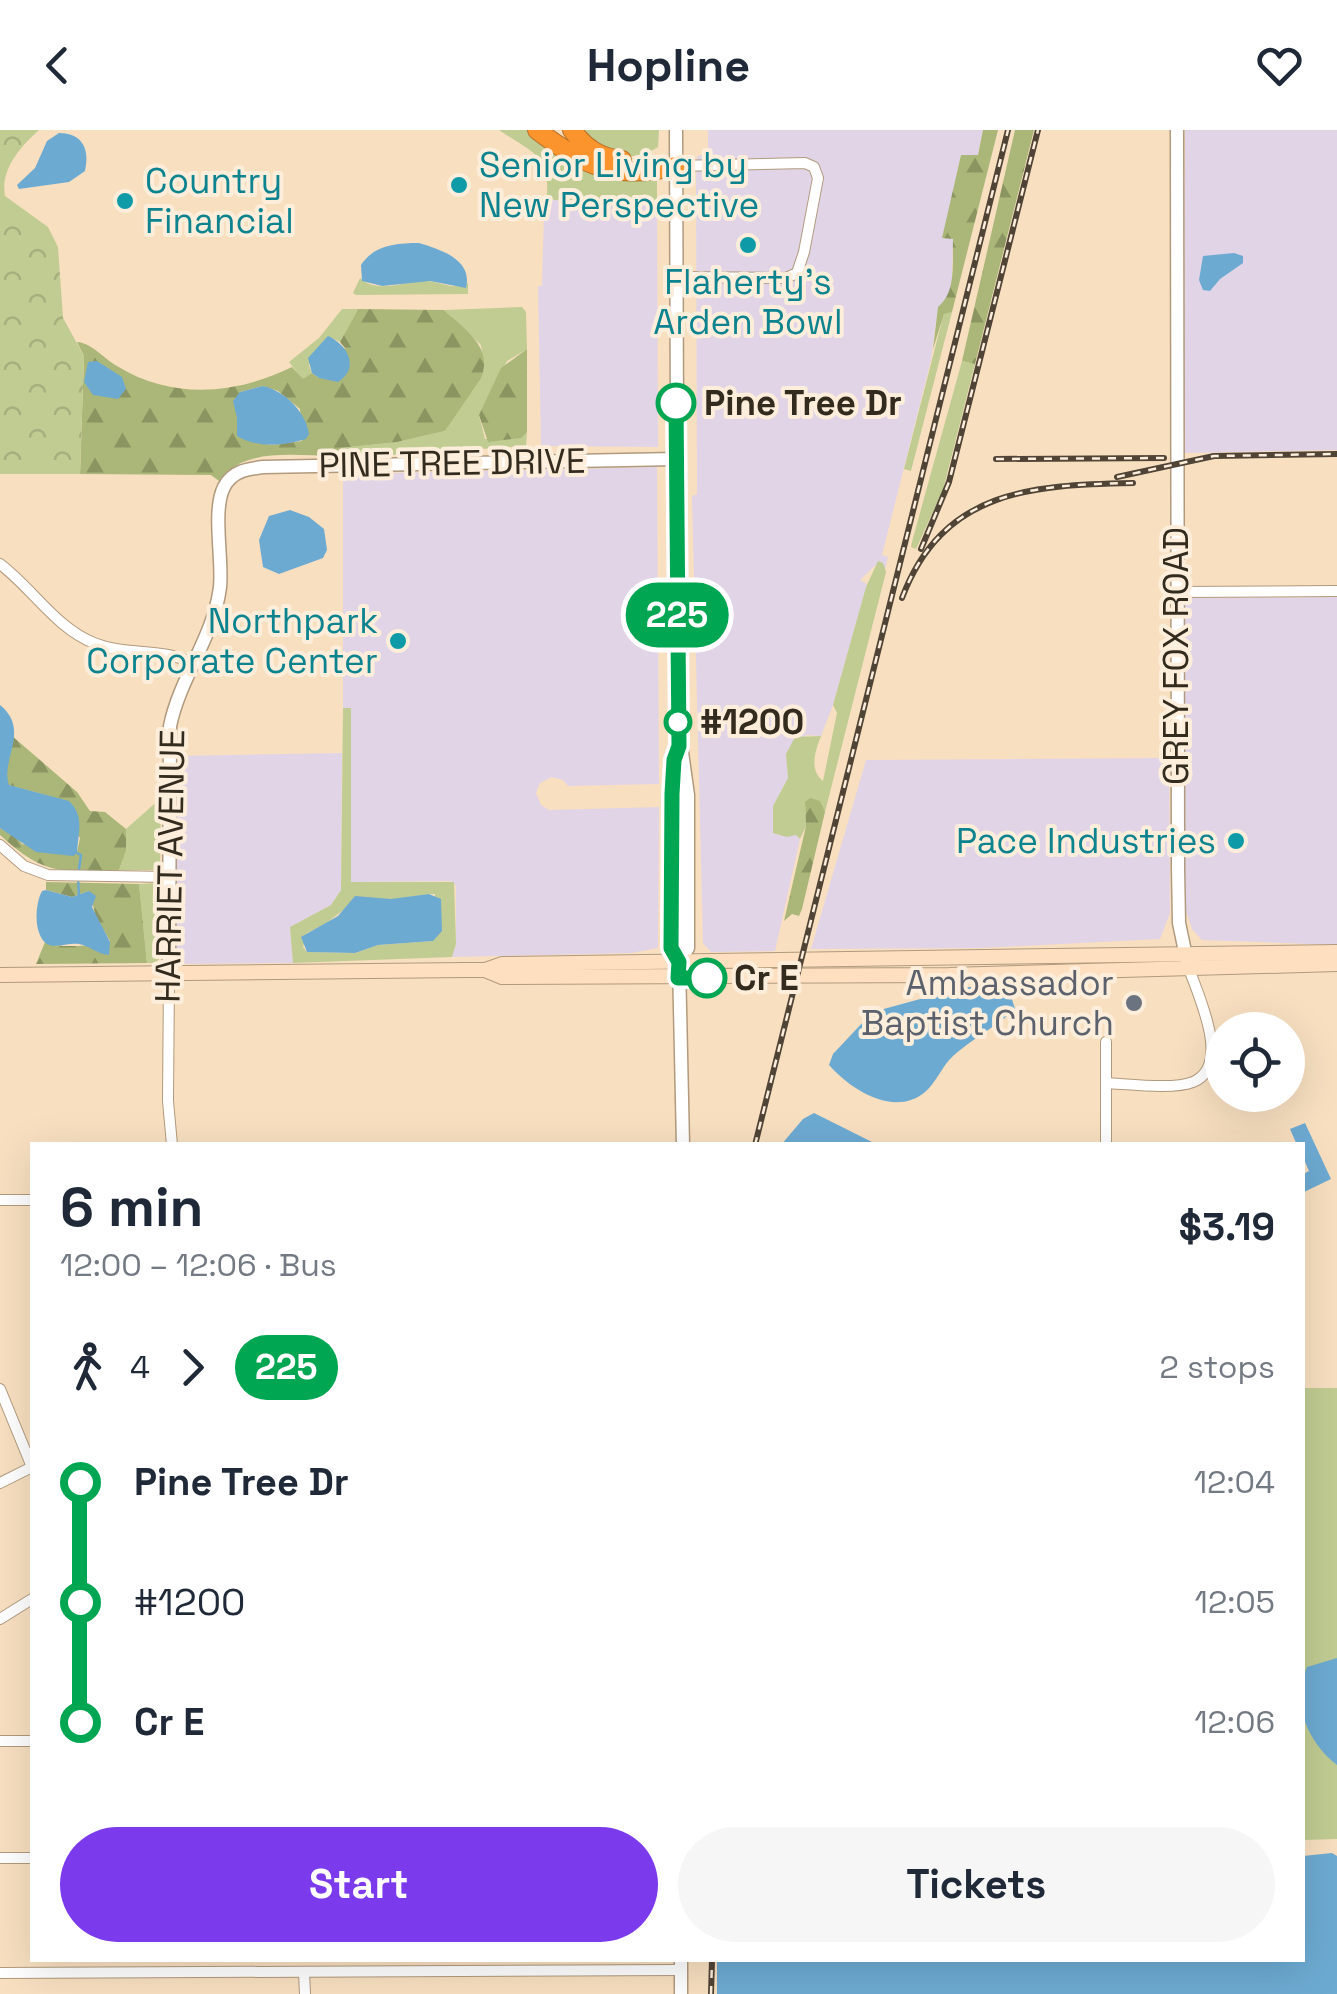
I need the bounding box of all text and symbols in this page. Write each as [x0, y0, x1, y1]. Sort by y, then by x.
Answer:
text: Hopline [587, 37, 750, 94]
icon: back [30, 38, 85, 93]
icon: heart [1252, 38, 1307, 93]
place label: Senior Living by New Perspective [479, 143, 759, 227]
place label: Country Financial [145, 159, 294, 243]
marker: Senior Living by New Perspective [448, 174, 470, 196]
marker: Country Financial [114, 190, 136, 212]
marker: Flaherty's Arden Bowl [737, 234, 759, 256]
place label: Flaherty's Arden Bowl [653, 260, 843, 344]
place label: Pine Tree Dr [704, 381, 902, 425]
marker: Pine Tree Dr [657, 384, 695, 422]
street label: PINE TREE DRIVE [318, 439, 586, 487]
street label: GREY FOX ROAD [1154, 527, 1198, 785]
line badge: 225 [620, 582, 734, 648]
text: 225 [646, 593, 708, 637]
place label: Northpark Corporate Center [86, 599, 378, 683]
marker: Northpark Corporate Center [387, 630, 409, 652]
place label: #1200 [700, 700, 804, 744]
marker: #1200 [665, 709, 691, 735]
street label: HARRIET AVENUE [146, 729, 194, 1003]
place label: Pace Industries [956, 819, 1216, 863]
marker: Pace Industries [1225, 830, 1247, 852]
place label: Cr E [734, 956, 799, 1000]
marker: Cr E [688, 959, 726, 997]
place label: Ambassador Baptist Church [861, 961, 1114, 1045]
marker: Ambassador Baptist Church [1123, 992, 1145, 1014]
map controls [1205, 1012, 1305, 1112]
button: locate [1205, 1012, 1305, 1112]
text: 6 min [60, 1172, 203, 1242]
text: $3.19 [1179, 1203, 1275, 1251]
text: 12:00 – 12:06 · Bus [60, 1245, 337, 1285]
icon: walk [60, 1340, 115, 1395]
icon: forward [165, 1340, 220, 1395]
text: 225 [255, 1345, 318, 1389]
text: 4 [130, 1347, 150, 1387]
text: 2 stops [1160, 1347, 1275, 1387]
text: Pine Tree Dr [134, 1458, 349, 1506]
text: 12:04 [1194, 1462, 1275, 1502]
text: #1200 [134, 1578, 245, 1626]
text: 12:05 [1195, 1582, 1275, 1622]
text: Cr E [134, 1698, 204, 1746]
text: 12:06 [1194, 1702, 1275, 1742]
button: Start [60, 1827, 658, 1942]
button: Tickets [678, 1827, 1275, 1942]

